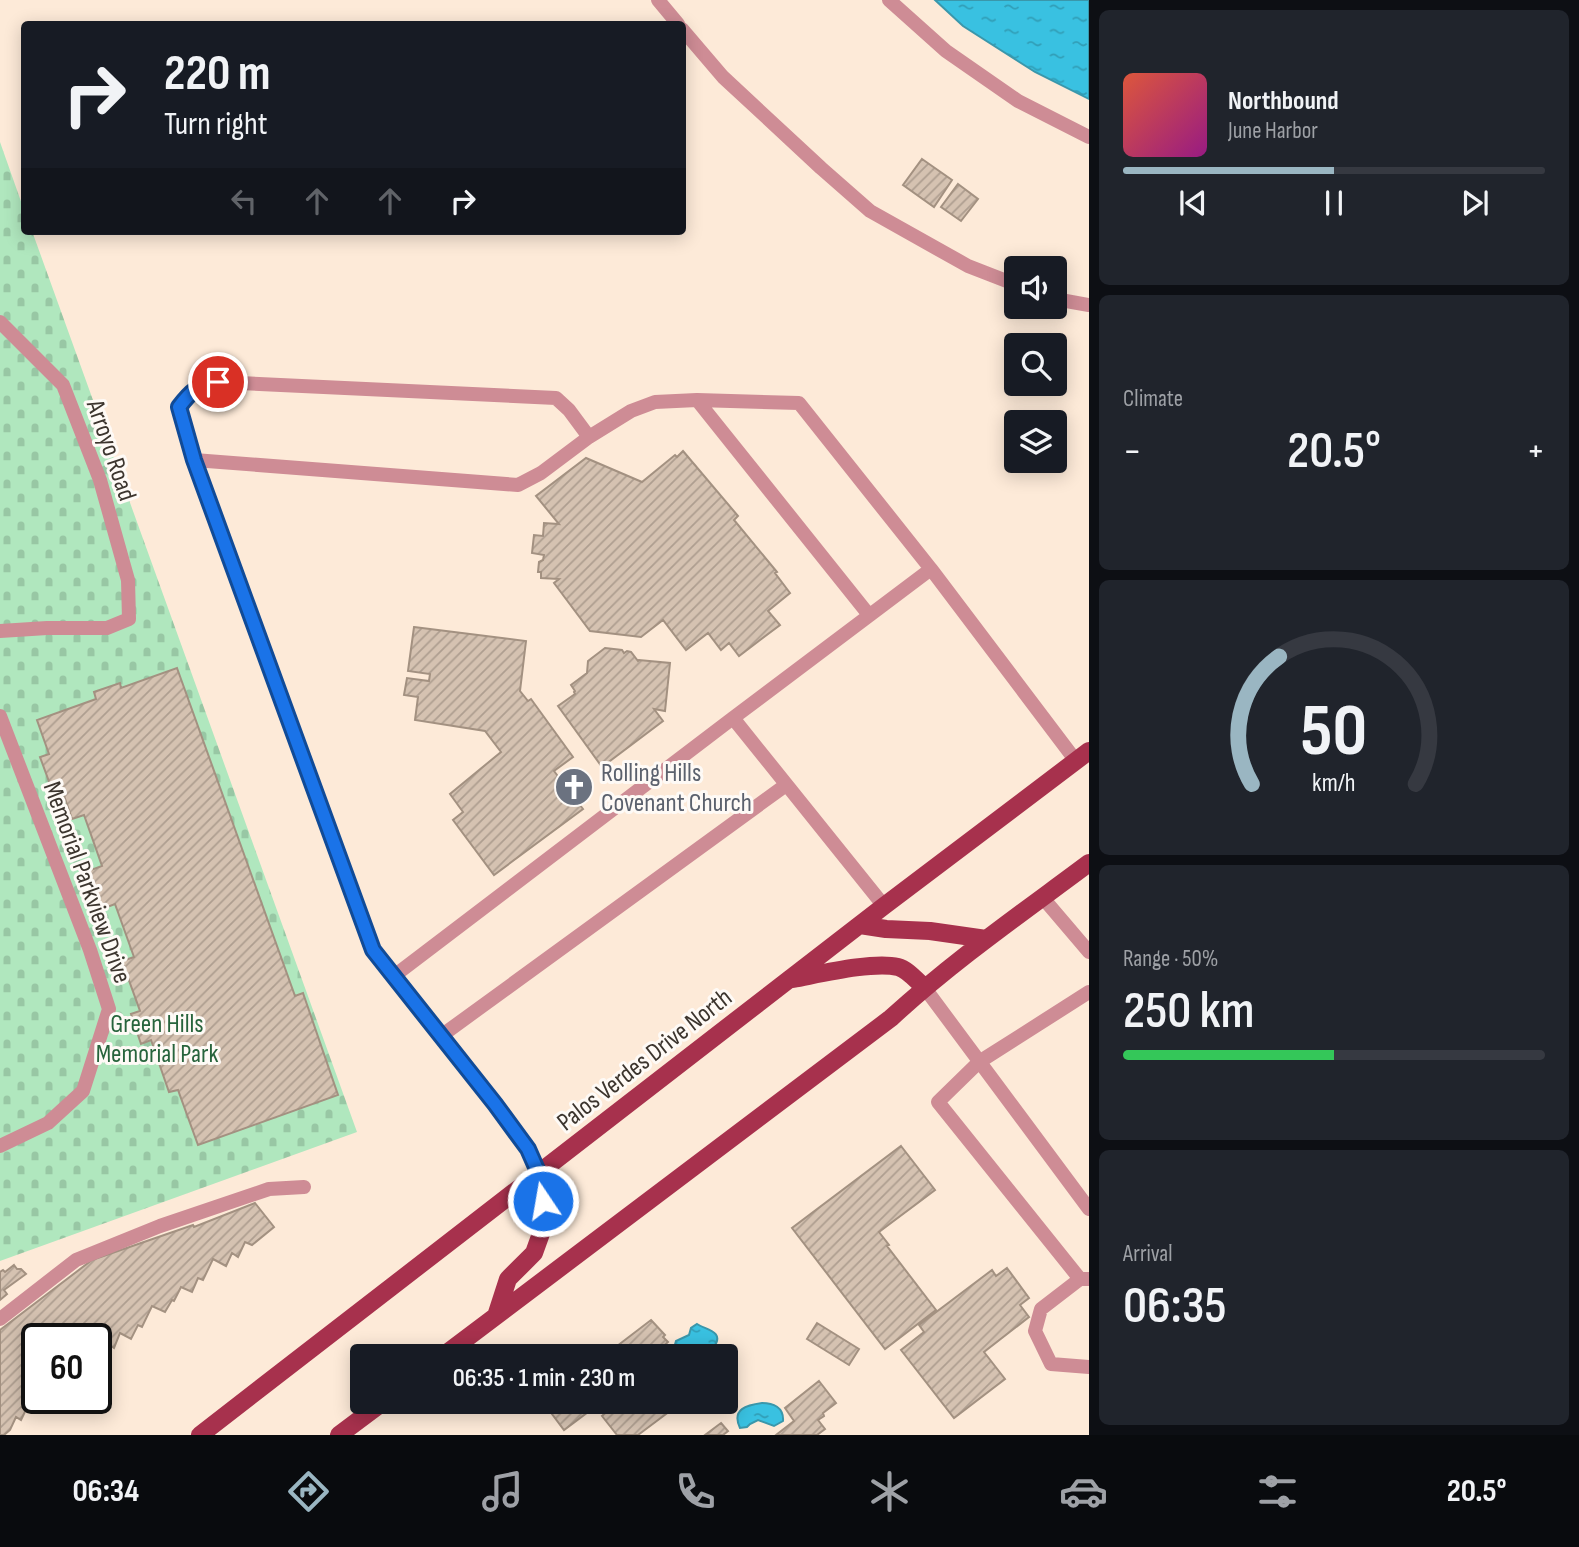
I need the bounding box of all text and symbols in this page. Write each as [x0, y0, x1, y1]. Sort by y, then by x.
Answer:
text: 220 m [164, 45, 270, 104]
icon: right [49, 49, 140, 140]
text: Northbound [1228, 86, 1339, 117]
text: Turn right [164, 105, 268, 144]
text: June Harbor [1228, 117, 1318, 145]
icon: left [225, 182, 263, 220]
icon: ahead [298, 182, 336, 220]
icon: ahead [371, 182, 409, 220]
icon: right [444, 182, 482, 220]
icon: previous [1174, 184, 1212, 222]
icon: pause [1315, 184, 1353, 222]
icon: next [1456, 184, 1494, 222]
map controls [1004, 256, 1067, 473]
button: sound [1004, 256, 1067, 319]
button: search [1004, 333, 1067, 396]
pin [188, 352, 248, 412]
icon: arrive [199, 363, 237, 401]
text: Climate [1123, 385, 1183, 413]
street label: Arroyo Road [79, 395, 142, 505]
button: layers [1004, 410, 1067, 473]
text: 20.5° [1287, 420, 1381, 483]
text: − [1123, 429, 1142, 474]
text: + [1526, 429, 1545, 474]
text: 50 [1301, 688, 1367, 776]
place label: Rolling Hills Covenant Church [601, 758, 752, 819]
church icon: Rolling Hills Covenant Church [553, 766, 595, 808]
text: km/h [1312, 767, 1356, 798]
street label: Memorial Parkview Drive [36, 778, 137, 987]
text: Range · 50% [1123, 945, 1218, 973]
text: 250 km [1123, 980, 1255, 1043]
street label: Palos Verdes Drive North [551, 982, 739, 1138]
park label: Green Hills Memorial Park [96, 1009, 218, 1070]
position arrow [506, 1164, 580, 1238]
text: Arrival [1123, 1240, 1172, 1268]
text: 06:35 [1123, 1275, 1226, 1338]
speed limit sign: 60 [21, 1323, 112, 1414]
text: 06:35 · 1 min · 230 m [453, 1363, 635, 1394]
icon: directions [284, 1467, 333, 1516]
icon: music [478, 1467, 527, 1516]
icon: phone [671, 1467, 720, 1516]
icon: climate [865, 1467, 914, 1516]
icon: car [1059, 1467, 1108, 1516]
icon: filters [1253, 1467, 1302, 1516]
text: 06:34 [72, 1472, 139, 1511]
text: 20.5° [1447, 1472, 1507, 1511]

